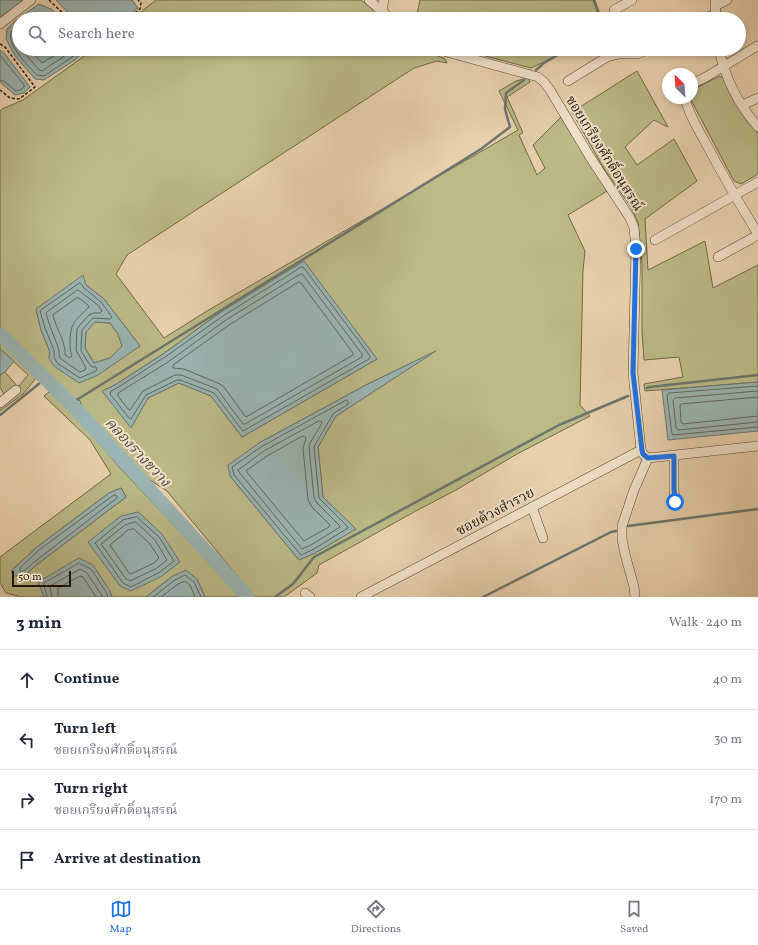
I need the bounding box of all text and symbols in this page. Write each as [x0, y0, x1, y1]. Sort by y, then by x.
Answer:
search box [12, 12, 746, 56]
icon: search [26, 23, 48, 45]
text: Search here [58, 24, 135, 45]
north arrow [662, 68, 698, 104]
street label: ซอยเกรียงศักดิ์อนุสรณ์ [560, 91, 649, 215]
route end [627, 240, 645, 258]
water label: คลองรางขวาง [99, 414, 175, 493]
street label: ซอยด้วงสำรวย [453, 484, 538, 541]
route start [666, 493, 684, 511]
scale bar [12, 569, 71, 588]
text: 50 m [18, 570, 42, 585]
text: 3 min [16, 612, 62, 635]
text: Walk · 240 m [669, 614, 742, 632]
icon: ahead [16, 669, 38, 691]
text: Continue [54, 669, 119, 690]
text: 40 m [713, 671, 742, 689]
text: Turn left [54, 719, 116, 740]
icon: left [16, 729, 38, 751]
text: 30 m [714, 731, 742, 749]
text: ซอยเกรียงศักดิ์อนุสรณ์ [54, 742, 178, 760]
text: Turn right [54, 779, 128, 800]
icon: right [16, 789, 38, 811]
text: 170 m [709, 791, 742, 809]
text: ซอยเกรียงศักดิ์อนุสรณ์ [54, 802, 178, 820]
icon: arrive [16, 849, 38, 871]
text: Arrive at destination [54, 849, 201, 870]
tab: Map [110, 898, 132, 937]
tab: Directions [351, 898, 401, 937]
tab: Saved [620, 898, 648, 937]

